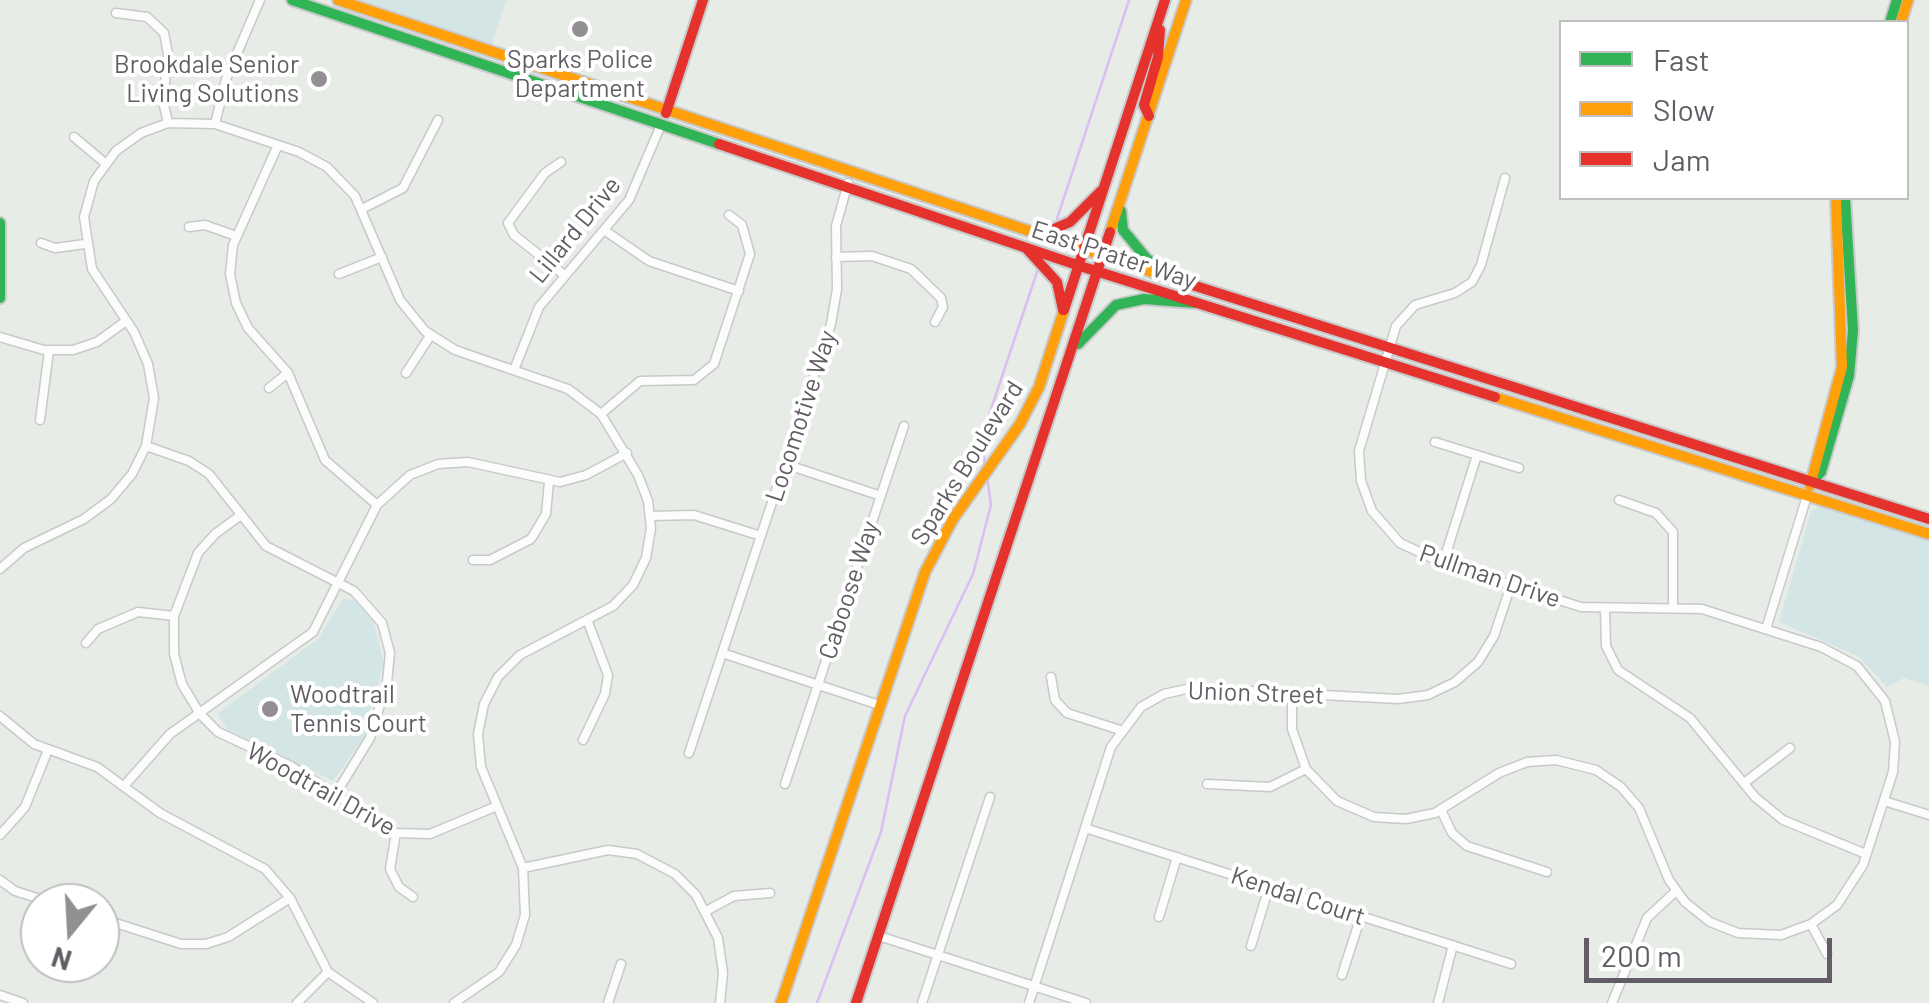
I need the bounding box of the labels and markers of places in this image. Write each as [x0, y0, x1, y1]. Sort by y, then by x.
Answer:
marker: Sparks Police Department [569, 18, 591, 40]
place label: Sparks Police Department [507, 45, 653, 104]
place label: Brookdale Senior Living Solutions [114, 50, 299, 109]
marker: Brookdale Senior Living Solutions [308, 68, 330, 90]
place label: Woodtrail Tennis Court [290, 680, 427, 739]
marker: Woodtrail Tennis Court [259, 698, 281, 720]

